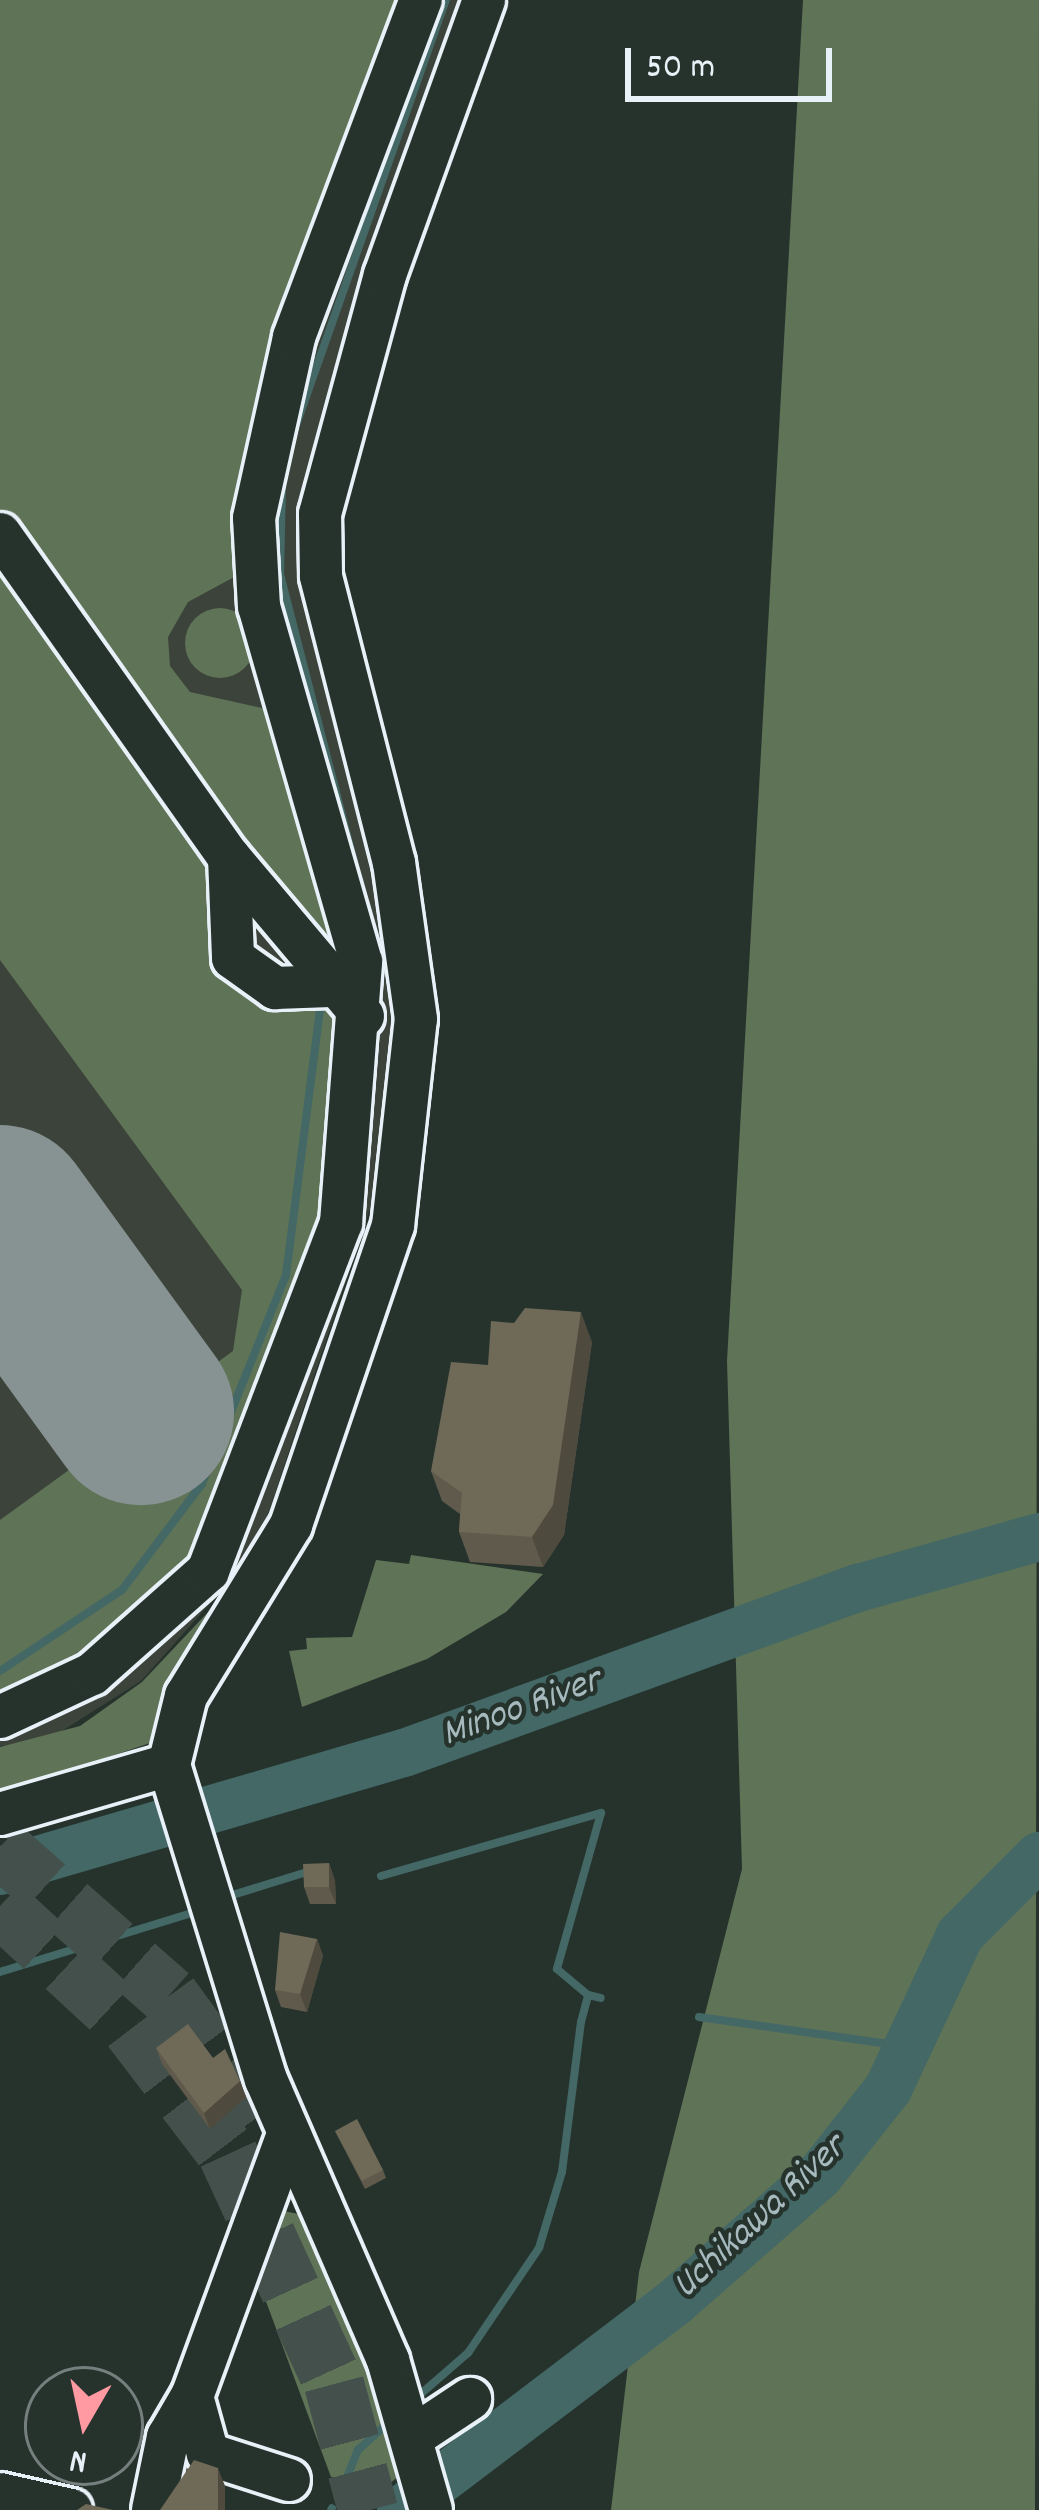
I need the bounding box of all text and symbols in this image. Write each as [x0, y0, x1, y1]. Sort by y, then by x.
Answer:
scale bar [631, 24, 838, 98]
text: 50 m [646, 43, 715, 95]
water label: Minoo River [436, 1660, 608, 1760]
water label: Uchikawa River [665, 2127, 857, 2311]
north arrow [24, 2366, 144, 2486]
text: N [67, 2435, 90, 2484]

